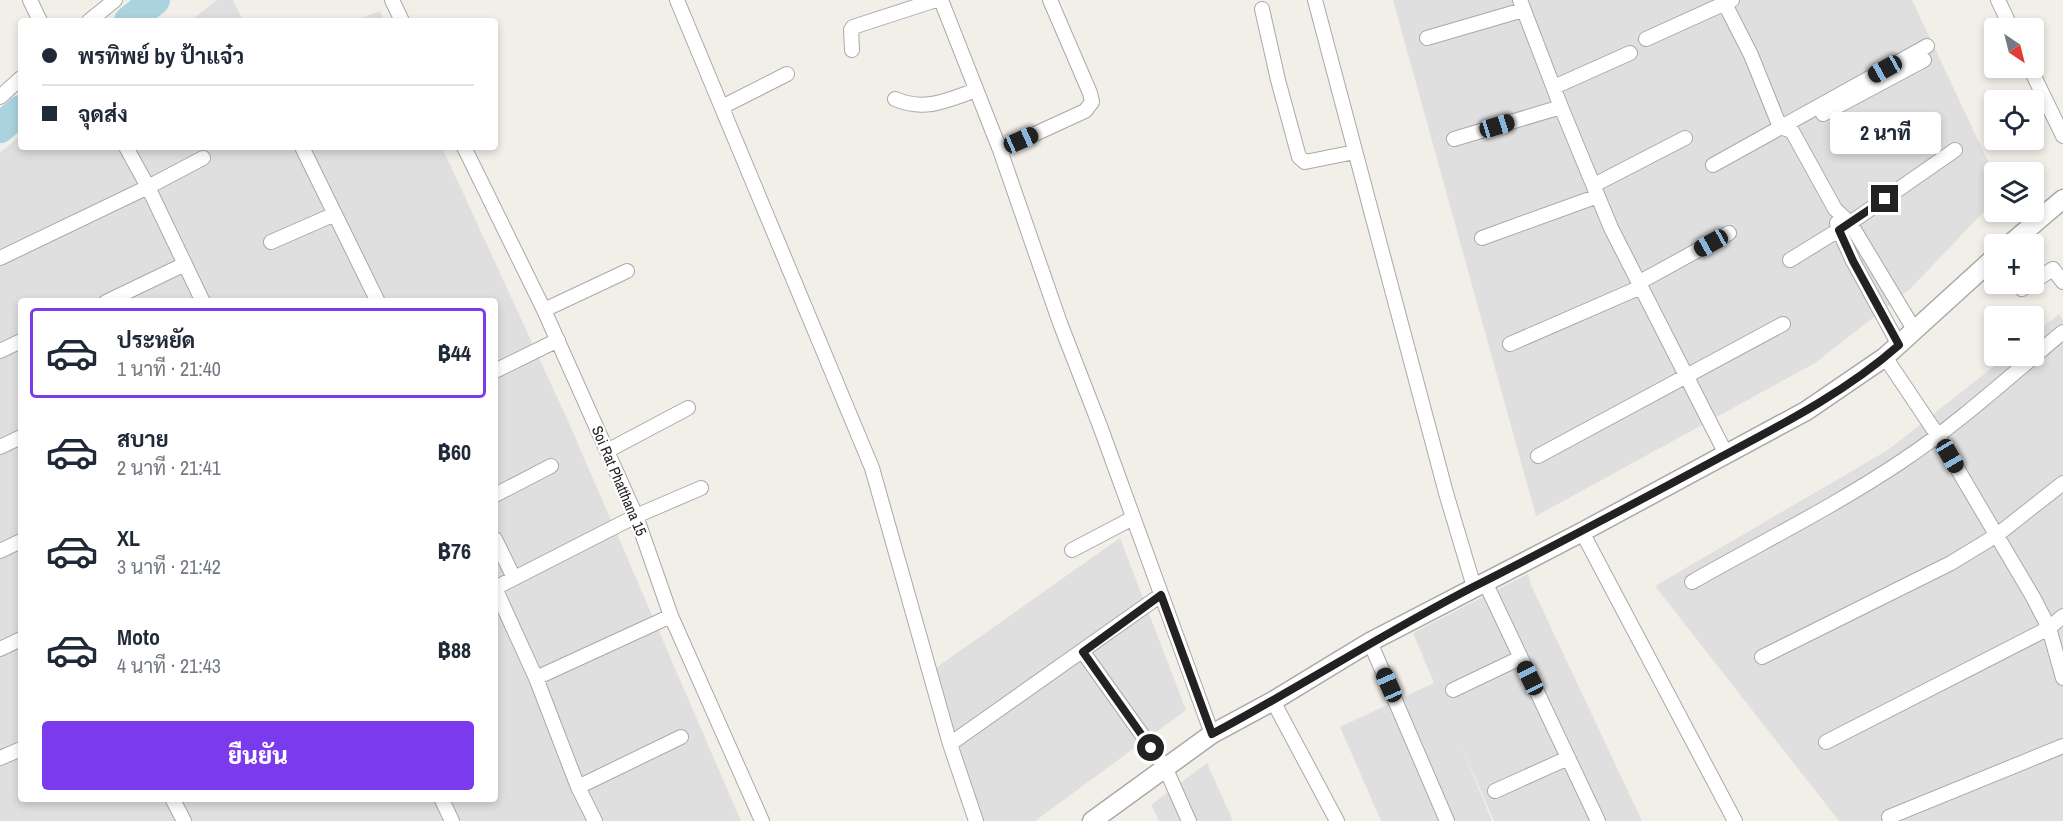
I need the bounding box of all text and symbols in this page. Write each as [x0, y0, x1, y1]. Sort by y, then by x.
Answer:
north arrow [1984, 18, 2044, 78]
map controls [1984, 18, 2044, 366]
text: พรทิพย์ by ป้าแจ๋ว [78, 41, 244, 71]
car [1865, 52, 1905, 86]
button: locate [1984, 90, 2044, 150]
text: จุดส่ง [78, 99, 128, 129]
car [1477, 112, 1517, 140]
callout: 2 นาที [1830, 112, 1940, 154]
text: 2 นาที [1860, 119, 1911, 146]
car [1001, 124, 1041, 156]
button: layers [1984, 162, 2044, 222]
route end [1871, 185, 1898, 212]
car [1691, 226, 1731, 260]
button: + [1984, 234, 2044, 294]
button: − [1984, 306, 2044, 366]
text: ประหยัด [117, 325, 195, 355]
icon: car [45, 326, 99, 380]
text: ฿44 [438, 338, 471, 368]
text: 1 นาที · 21:40 [117, 355, 221, 382]
street label: Soi Rat Phatthana 15 [587, 423, 652, 539]
text: สบาย [117, 424, 169, 454]
icon: car [45, 425, 99, 479]
car [1933, 436, 1967, 476]
text: ฿60 [438, 437, 471, 467]
text: 2 นาที · 21:41 [117, 454, 221, 481]
text: XL [117, 523, 140, 553]
icon: car [45, 524, 99, 578]
text: ฿76 [438, 536, 471, 566]
text: 3 นาที · 21:42 [117, 553, 221, 580]
text: Moto [117, 622, 160, 652]
icon: car [45, 623, 99, 677]
text: ฿88 [438, 635, 471, 665]
text: 4 นาที · 21:43 [117, 652, 221, 679]
car [1514, 658, 1546, 698]
car [1373, 665, 1405, 705]
button: ยืนยัน [42, 721, 474, 790]
route start [1137, 734, 1164, 761]

